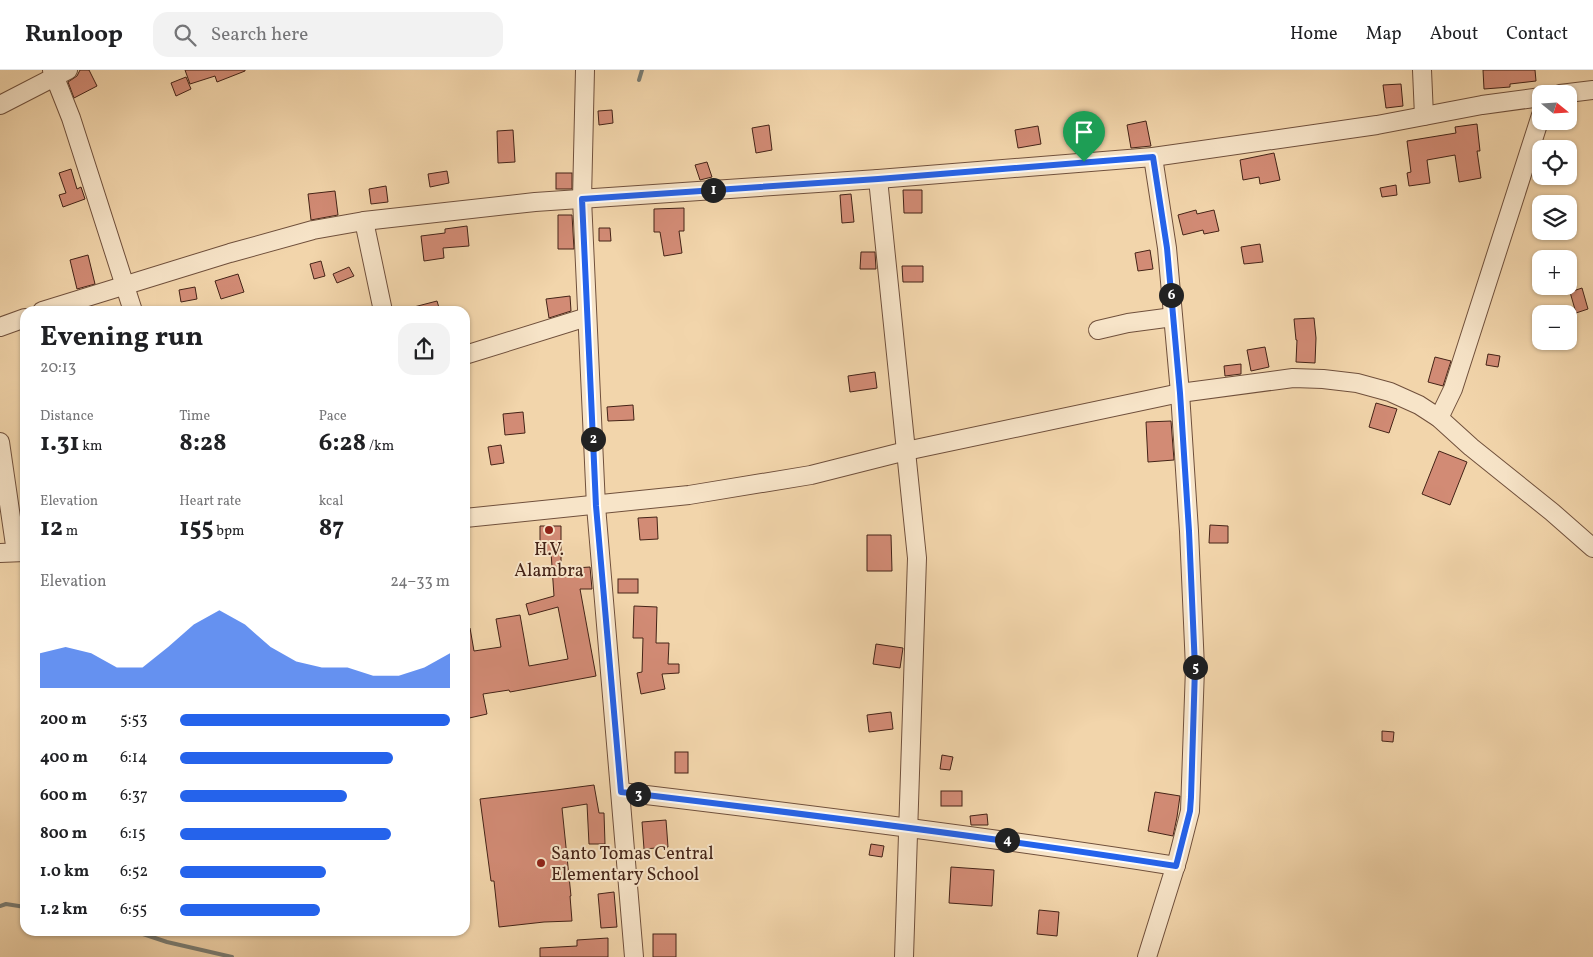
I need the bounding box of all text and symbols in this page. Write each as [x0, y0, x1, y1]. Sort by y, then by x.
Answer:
search box [153, 12, 503, 57]
text: Runloop [25, 18, 123, 52]
icon: search [171, 21, 199, 49]
text: Search here [211, 22, 308, 48]
text: Home [1290, 22, 1338, 47]
text: Map [1366, 22, 1402, 47]
text: About [1430, 22, 1478, 47]
text: Contact [1506, 22, 1568, 47]
north arrow [1532, 85, 1578, 130]
map controls [1532, 85, 1577, 350]
pin [1063, 111, 1105, 162]
icon: arrive [1070, 118, 1098, 146]
button: locate [1532, 140, 1577, 185]
pin: 1 [700, 178, 726, 202]
text: 1 [711, 181, 716, 200]
button: layers [1532, 195, 1577, 240]
button: + [1532, 250, 1577, 295]
pin: 6 [1158, 282, 1184, 308]
text: 6 [1168, 286, 1175, 305]
button: − [1532, 305, 1577, 350]
text: Evening run [40, 318, 204, 357]
button: share [398, 323, 450, 375]
text: 20:13 [40, 357, 76, 379]
text: Distance [40, 407, 94, 426]
text: Time [179, 407, 210, 426]
text: Pace [319, 407, 347, 426]
text: 1.31 [40, 426, 79, 461]
text: 8:28 [179, 426, 227, 461]
text: 6:28 [319, 426, 366, 461]
pin: 2 [580, 426, 606, 452]
text: 2 [590, 430, 597, 449]
text: km [79, 437, 102, 456]
text: /km [366, 437, 394, 456]
text: Elevation [40, 492, 98, 511]
text: Heart rate [179, 492, 241, 511]
text: kcal [319, 492, 344, 511]
text: 12 [40, 511, 63, 546]
text: 155 [179, 511, 213, 546]
text: 87 [319, 511, 344, 546]
text: m [63, 522, 78, 541]
text: bpm [213, 522, 244, 541]
marker: H.V. Alambra [543, 524, 555, 536]
place label: H.V. Alambra [514, 538, 584, 584]
text: Elevation [40, 571, 107, 593]
text: 24–33 m [390, 571, 450, 593]
pin: 5 [1182, 654, 1208, 680]
text: 5 [1192, 658, 1199, 677]
text: 200 m [40, 709, 87, 731]
text: 5:53 [120, 709, 147, 731]
text: 400 m [40, 747, 88, 769]
text: 6:14 [120, 747, 148, 769]
pin: 3 [626, 782, 650, 806]
text: 600 m [40, 785, 87, 807]
text: 6:37 [120, 785, 148, 807]
text: 3 [635, 785, 642, 804]
text: 800 m [40, 823, 87, 845]
text: 6:15 [120, 823, 146, 845]
pin: 4 [994, 828, 1020, 852]
text: 4 [1003, 831, 1012, 850]
place label: Santo Tomas Central Elementary School [551, 842, 714, 888]
marker: Santo Tomas Central Elementary School [535, 857, 547, 869]
text: 1.0 km [40, 861, 89, 883]
text: 6:52 [120, 861, 148, 883]
text: 1.2 km [40, 899, 88, 921]
text: 6:55 [120, 899, 147, 921]

